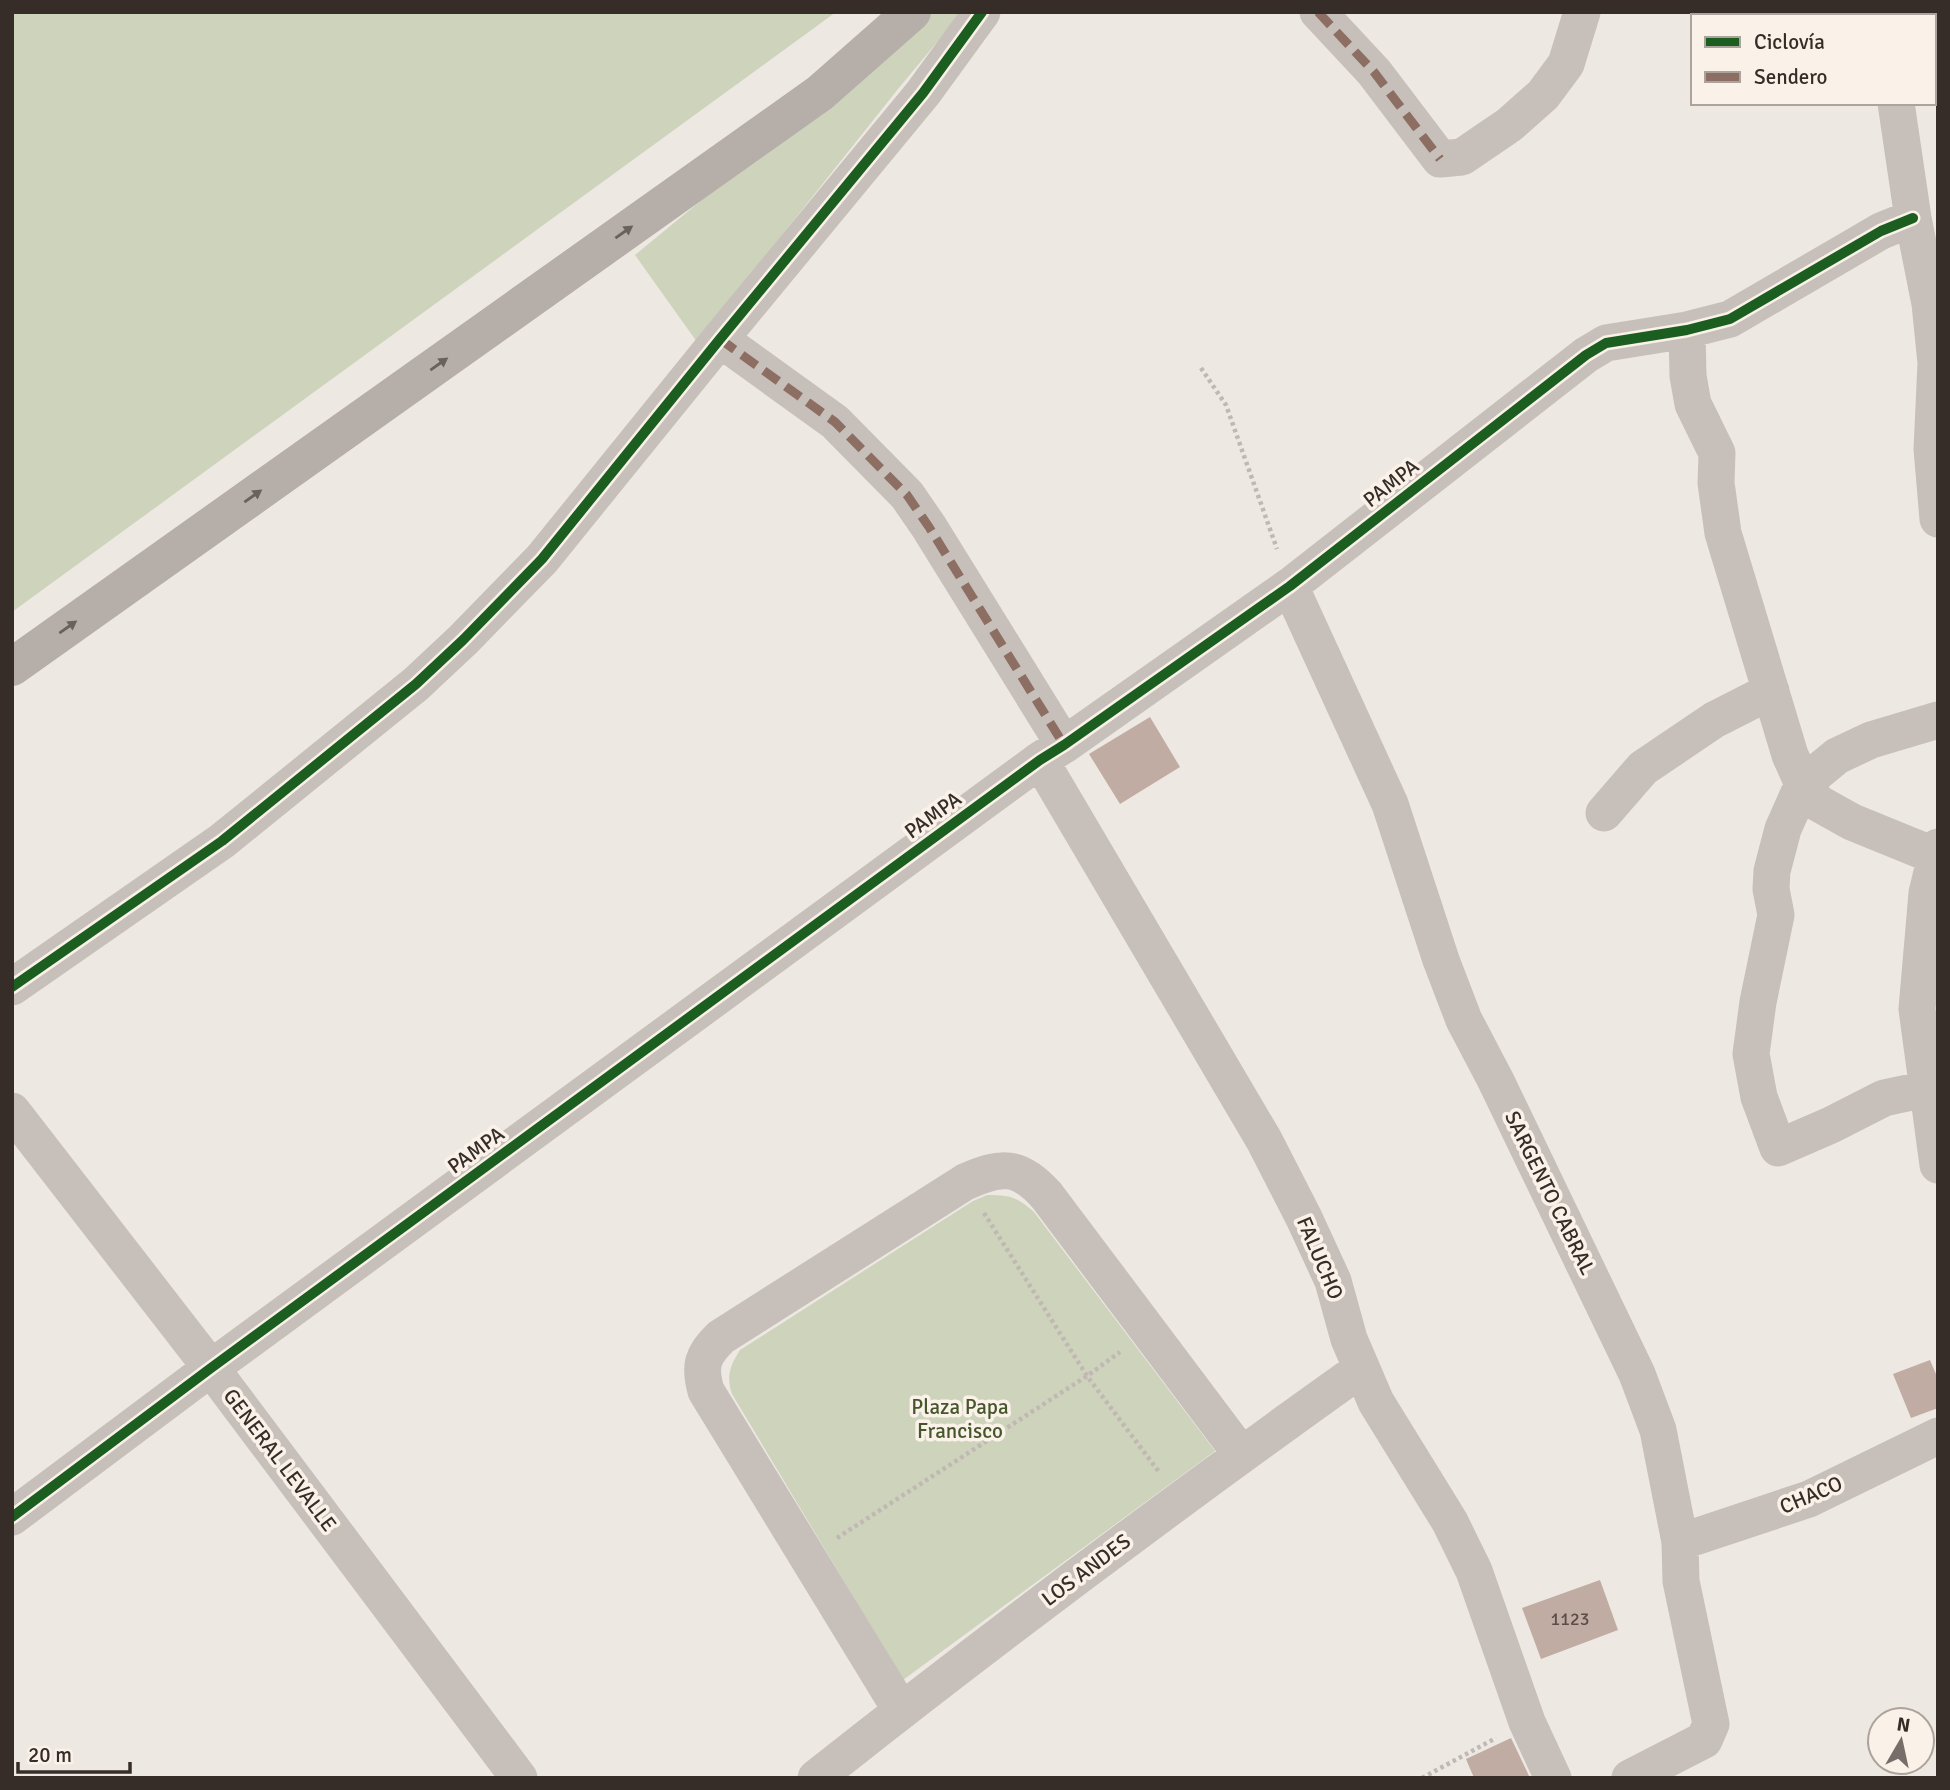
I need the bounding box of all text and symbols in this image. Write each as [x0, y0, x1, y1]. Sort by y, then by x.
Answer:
legend [1691, 14, 1936, 105]
text: Ciclovía [1754, 29, 1825, 55]
text: Sendero [1754, 64, 1828, 90]
one-way arrow [615, 225, 633, 239]
one-way arrow [430, 357, 448, 371]
street label: PAMPA [1358, 453, 1424, 513]
one-way arrow [244, 489, 262, 503]
one-way arrow [59, 621, 77, 635]
street label: PAMPA [900, 786, 967, 844]
street label: SARGENTO CABRAL [1499, 1107, 1601, 1279]
street label: PAMPA [443, 1121, 510, 1179]
street label: FALUCHO [1291, 1213, 1349, 1303]
street label: GENERAL LEVALLE [218, 1383, 342, 1537]
park label: Plaza Papa Francisco [911, 1394, 1009, 1444]
street label: CHACO [1776, 1470, 1846, 1520]
street label: LOS ANDES [1036, 1528, 1136, 1612]
house number: 1123 [1551, 1608, 1589, 1630]
north arrow [1866, 1706, 1936, 1776]
text: N [1895, 1712, 1912, 1738]
scale bar [18, 1730, 130, 1774]
text: 20 m [28, 1742, 72, 1768]

